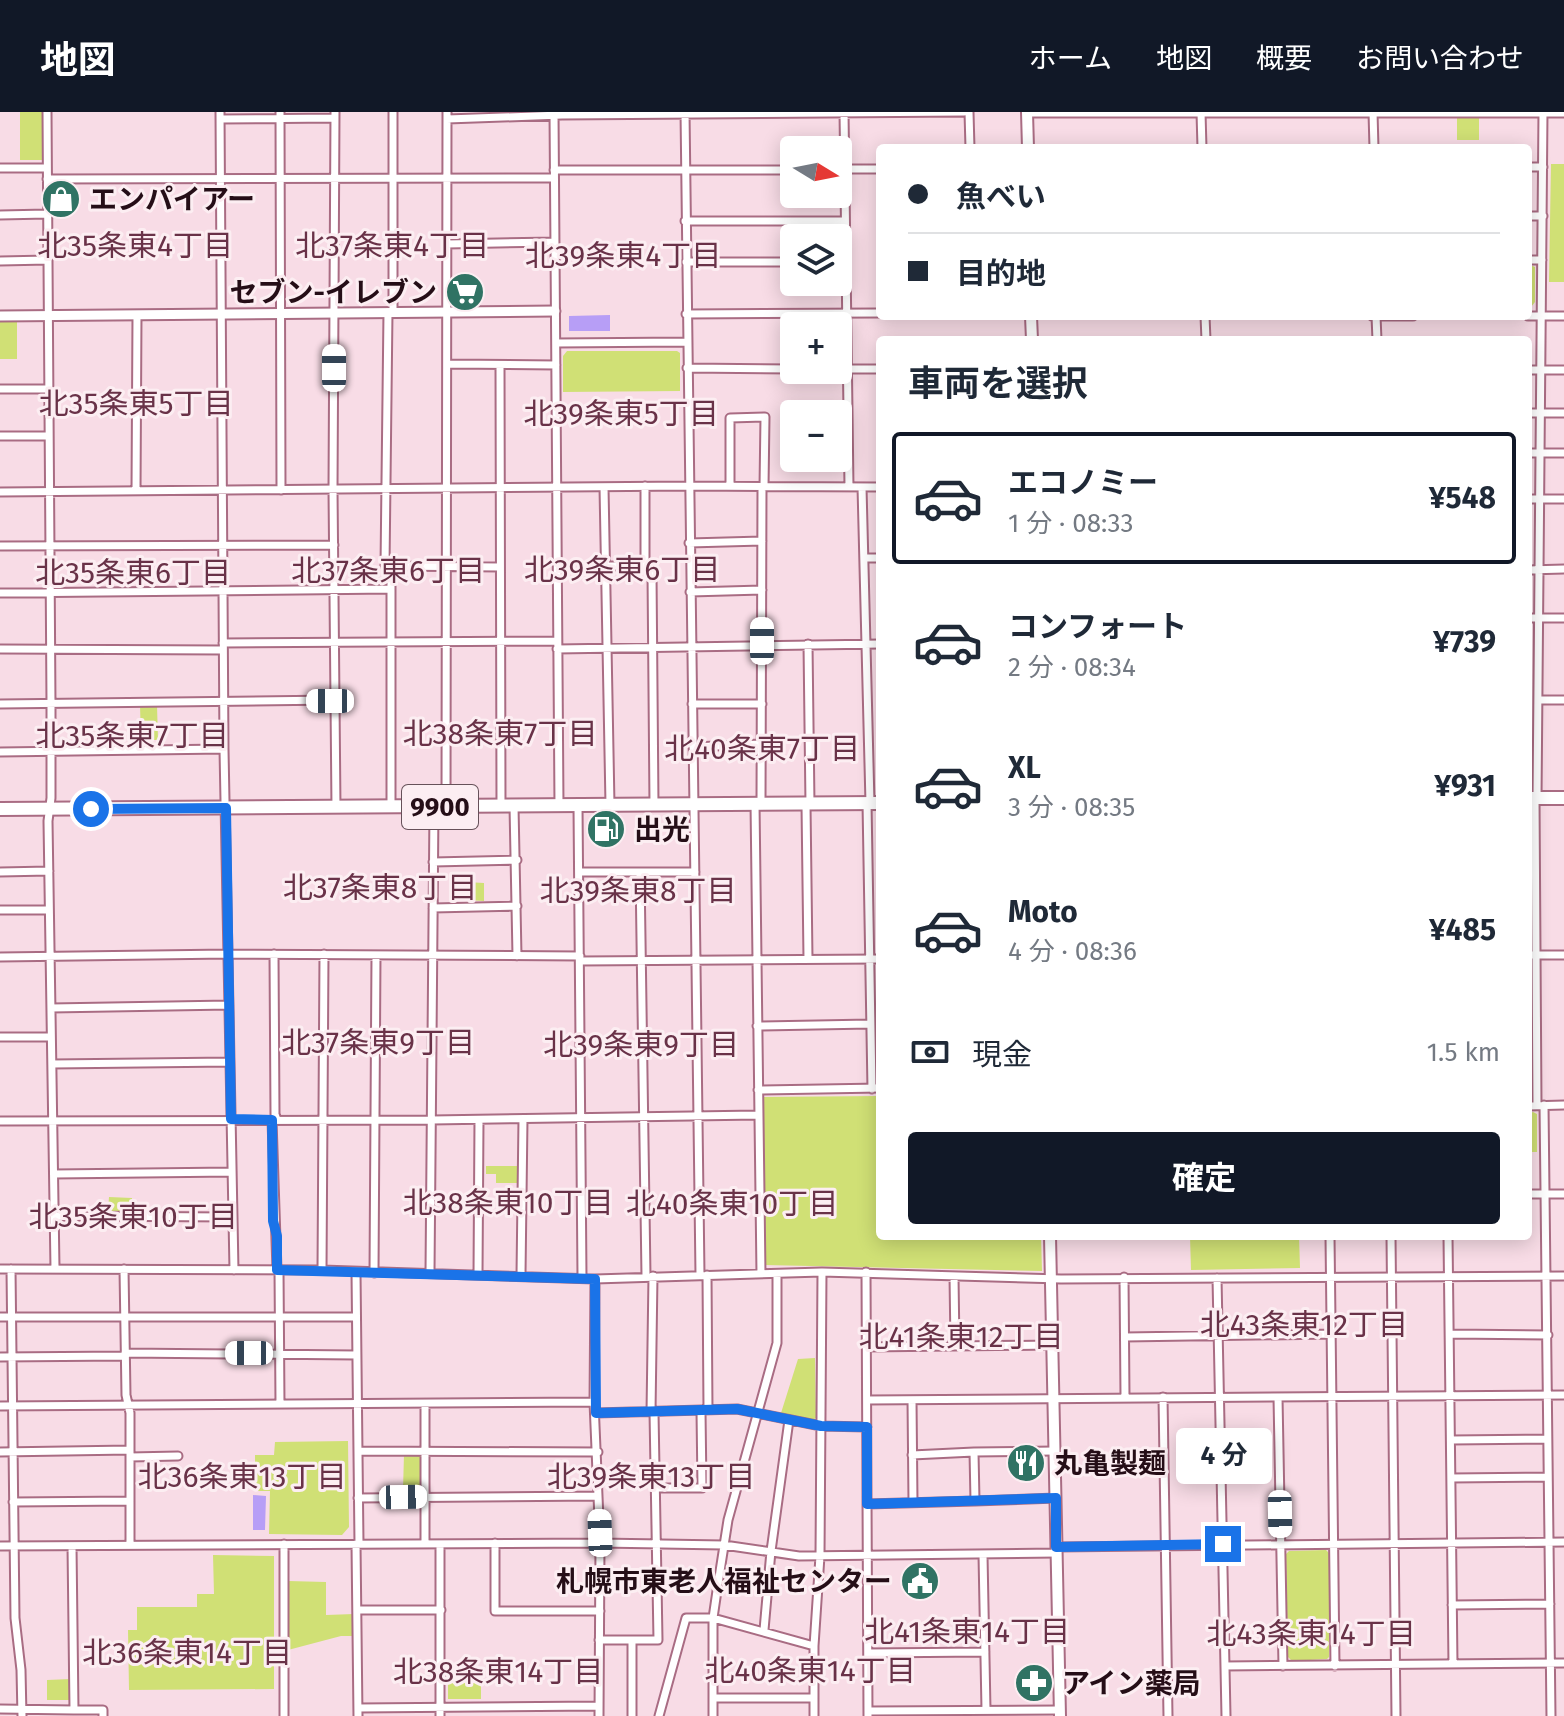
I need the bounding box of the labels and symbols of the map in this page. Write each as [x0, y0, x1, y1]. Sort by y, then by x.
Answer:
north arrow [780, 136, 852, 208]
shop icon: エンパイアー [40, 178, 82, 220]
place label: エンパイアー [89, 183, 255, 216]
district label: 北35条東4丁目 [37, 228, 233, 264]
district label: 北37条東4丁目 [295, 228, 489, 264]
district label: 北39条東4丁目 [525, 238, 721, 274]
supermarket icon: セブン-イレブン [444, 271, 486, 313]
place label: セブン-イレブン [230, 276, 437, 309]
car [322, 344, 346, 392]
district label: 北35条東5丁目 [38, 386, 234, 422]
district label: 北39条東5丁目 [523, 396, 719, 432]
district label: 北39条東6丁目 [524, 552, 720, 588]
district label: 北37条東6丁目 [291, 553, 485, 589]
district label: 北35条東6丁目 [35, 555, 231, 591]
car [750, 617, 774, 665]
car [306, 689, 354, 713]
district label: 北38条東7丁目 [403, 716, 597, 752]
district label: 北35条東7丁目 [35, 718, 229, 754]
district label: 北40条東7丁目 [664, 731, 860, 767]
road number: 9900 [402, 785, 478, 829]
route start [73, 791, 109, 827]
fuel station icon: 出光 [585, 808, 627, 850]
place label: 出光 [634, 813, 690, 846]
district label: 北37条東8丁目 [283, 870, 477, 906]
district label: 北39条東8丁目 [540, 873, 736, 909]
district label: 北37条東9丁目 [281, 1025, 475, 1061]
district label: 北39条東9丁目 [543, 1027, 739, 1063]
district label: 北38条東10丁目 [402, 1185, 614, 1221]
district label: 北40条東10丁目 [626, 1186, 838, 1222]
district label: 北35条東10丁目 [28, 1199, 238, 1235]
district label: 北43条東12丁目 [1200, 1307, 1408, 1343]
district label: 北41条東12丁目 [858, 1319, 1064, 1355]
car [225, 1341, 273, 1365]
callout: 4 分 [1175, 1428, 1271, 1484]
restaurant icon: 丸亀製麺 [1005, 1442, 1047, 1484]
place label: 丸亀製麺 [1054, 1447, 1166, 1480]
district label: 北36条東13丁目 [138, 1459, 346, 1495]
district label: 北39条東13丁目 [547, 1459, 755, 1495]
car [379, 1485, 427, 1509]
car [1268, 1490, 1292, 1538]
car [587, 1509, 613, 1557]
route end [1205, 1526, 1241, 1562]
public building icon: 札幌市東老人福祉センター [899, 1560, 941, 1602]
place label: 札幌市東老人福祉センター [556, 1565, 892, 1598]
district label: 北41条東14丁目 [864, 1614, 1070, 1650]
district label: 北43条東14丁目 [1206, 1616, 1416, 1652]
district label: 北36条東14丁目 [82, 1635, 292, 1671]
district label: 北40条東14丁目 [704, 1653, 916, 1689]
district label: 北38条東14丁目 [393, 1654, 603, 1690]
pharmacy icon: アイン薬局 [1013, 1662, 1055, 1704]
place label: アイン薬局 [1062, 1667, 1201, 1700]

